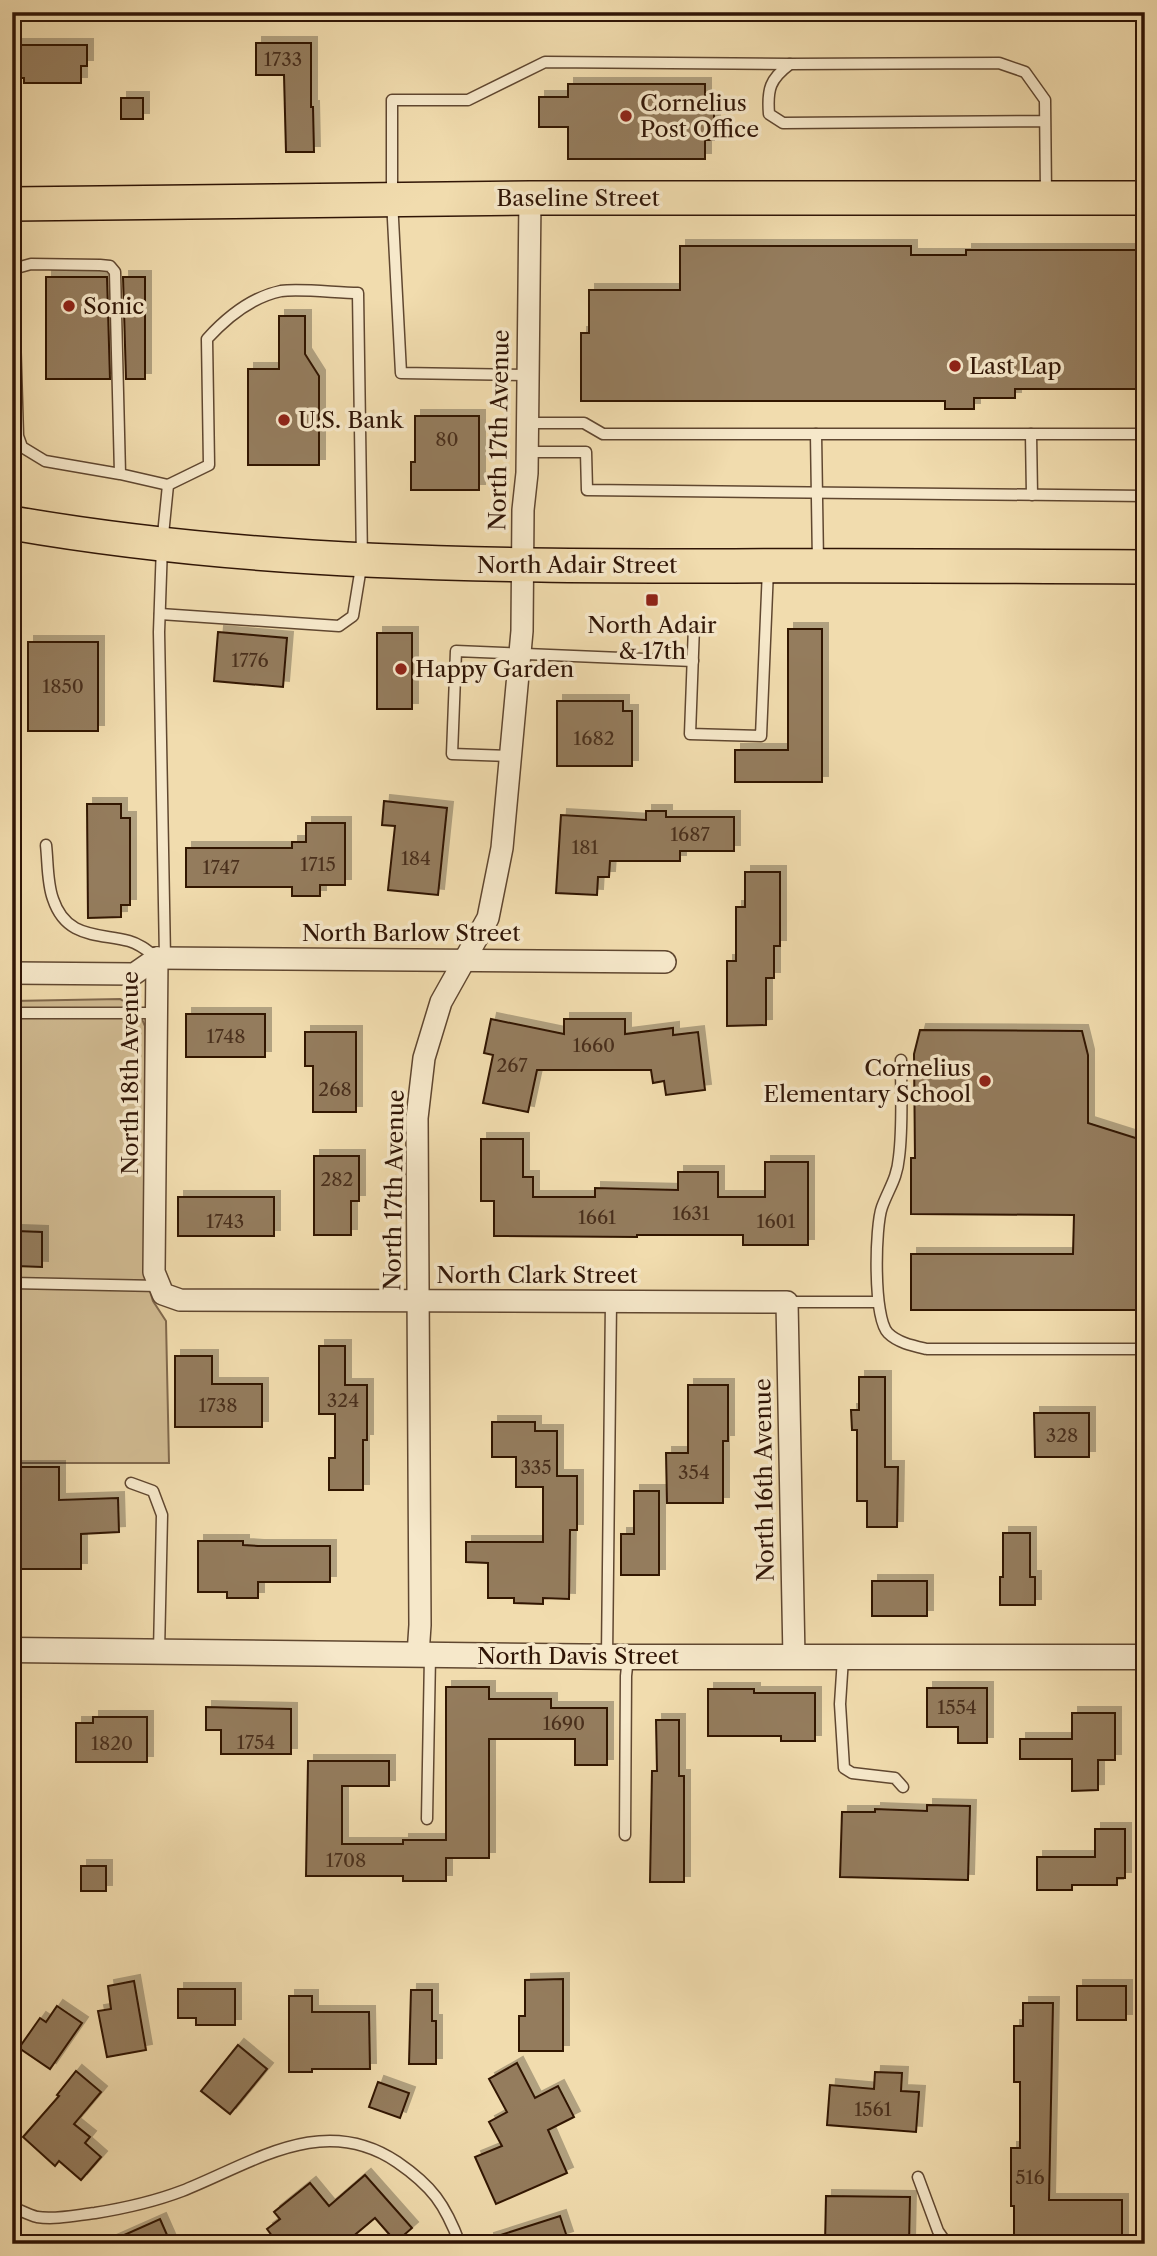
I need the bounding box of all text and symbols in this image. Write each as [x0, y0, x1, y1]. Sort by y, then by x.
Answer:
house number: 1733 [264, 48, 302, 71]
place label: Cornelius Post Office [640, 89, 759, 143]
marker: Cornelius Post Office [618, 108, 634, 124]
street label: Baseline Street [496, 184, 660, 212]
place label: Sonic [83, 292, 144, 320]
marker: Sonic [61, 298, 77, 314]
street label: North 17th Avenue [483, 329, 515, 531]
place label: Last Lap [969, 352, 1062, 380]
marker: Last Lap [947, 358, 963, 374]
place label: U.S. Bank [298, 406, 405, 434]
marker: U.S. Bank [276, 412, 292, 428]
house number: 80 [435, 428, 459, 451]
street label: North Adair Street [477, 551, 677, 579]
marker: North Adair & 17th [644, 592, 660, 608]
place label: North Adair & 17th [587, 611, 717, 665]
house number: 1776 [231, 649, 269, 672]
place label: Happy Garden [415, 655, 574, 683]
marker: Happy Garden [393, 661, 409, 677]
house number: 1850 [42, 675, 84, 698]
house number: 1682 [573, 727, 615, 750]
house number: 1687 [670, 823, 711, 846]
house number: 181 [571, 836, 599, 859]
house number: 184 [401, 847, 431, 870]
house number: 1715 [300, 853, 336, 876]
house number: 1747 [202, 856, 240, 879]
street label: North Barlow Street [302, 919, 520, 947]
street label: North 18th Avenue [116, 971, 144, 1175]
house number: 1748 [206, 1025, 246, 1048]
house number: 1660 [573, 1034, 615, 1057]
house number: 267 [496, 1054, 528, 1077]
place label: Cornelius Elementary School [763, 1054, 971, 1108]
marker: Cornelius Elementary School [977, 1073, 993, 1089]
house number: 268 [318, 1078, 352, 1101]
street label: North 17th Avenue [378, 1089, 410, 1291]
house number: 282 [320, 1168, 354, 1191]
house number: 1631 [672, 1202, 710, 1225]
house number: 1661 [578, 1206, 616, 1229]
house number: 1743 [206, 1210, 244, 1233]
house number: 1601 [756, 1210, 796, 1233]
street label: North Clark Street [436, 1261, 638, 1289]
street label: North 16th Avenue [748, 1378, 780, 1582]
house number: 324 [327, 1389, 359, 1412]
house number: 1738 [198, 1394, 238, 1417]
house number: 328 [1046, 1424, 1078, 1447]
house number: 335 [520, 1456, 552, 1479]
house number: 354 [678, 1461, 710, 1484]
street label: North Davis Street [477, 1642, 679, 1670]
house number: 1554 [937, 1696, 977, 1719]
house number: 1690 [543, 1712, 585, 1735]
house number: 1754 [237, 1731, 275, 1754]
house number: 1820 [91, 1732, 133, 1755]
house number: 1708 [326, 1849, 366, 1872]
house number: 1561 [854, 2098, 892, 2121]
house number: 516 [1015, 2166, 1045, 2189]

